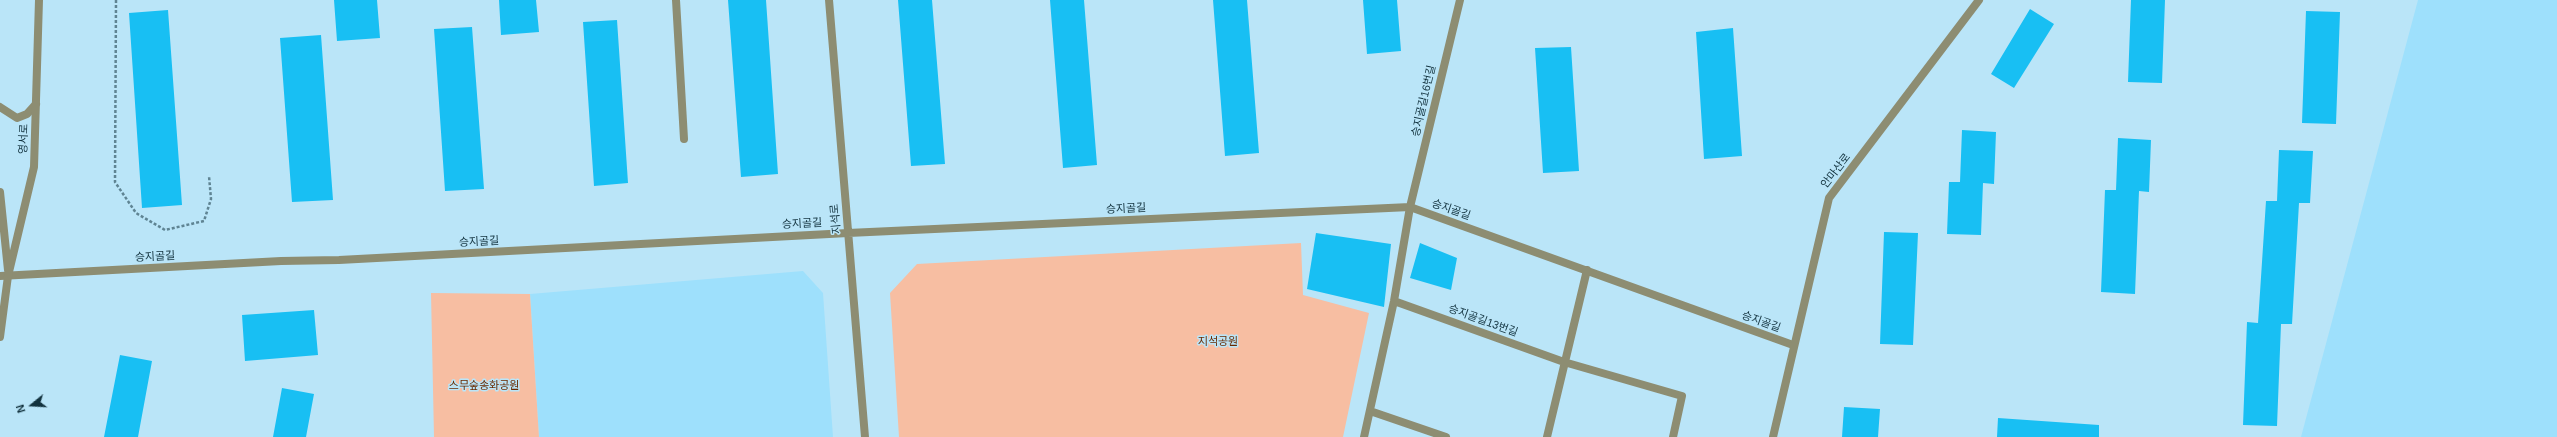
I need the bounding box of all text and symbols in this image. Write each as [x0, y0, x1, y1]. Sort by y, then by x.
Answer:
street label: 승지골길16번길 [1409, 64, 1439, 138]
street label: 영서로 [17, 124, 31, 154]
street label: 안마산로 [1818, 151, 1854, 191]
street label: 승지골길 [1430, 197, 1472, 223]
street label: 승지골길 [1105, 201, 1147, 217]
street label: 지석로 [828, 203, 844, 235]
street label: 승지골길 [781, 216, 823, 232]
street label: 승지골길 [458, 234, 500, 250]
street label: 승지골길 [134, 249, 176, 265]
street label: 승지골길13번길 [1446, 302, 1520, 340]
street label: 승지골길 [1740, 309, 1782, 335]
park label: 지석공원 [1198, 335, 1238, 349]
park label: 스무숲송화공원 [449, 379, 519, 393]
north arrow [12, 385, 52, 425]
text: N [14, 403, 28, 414]

